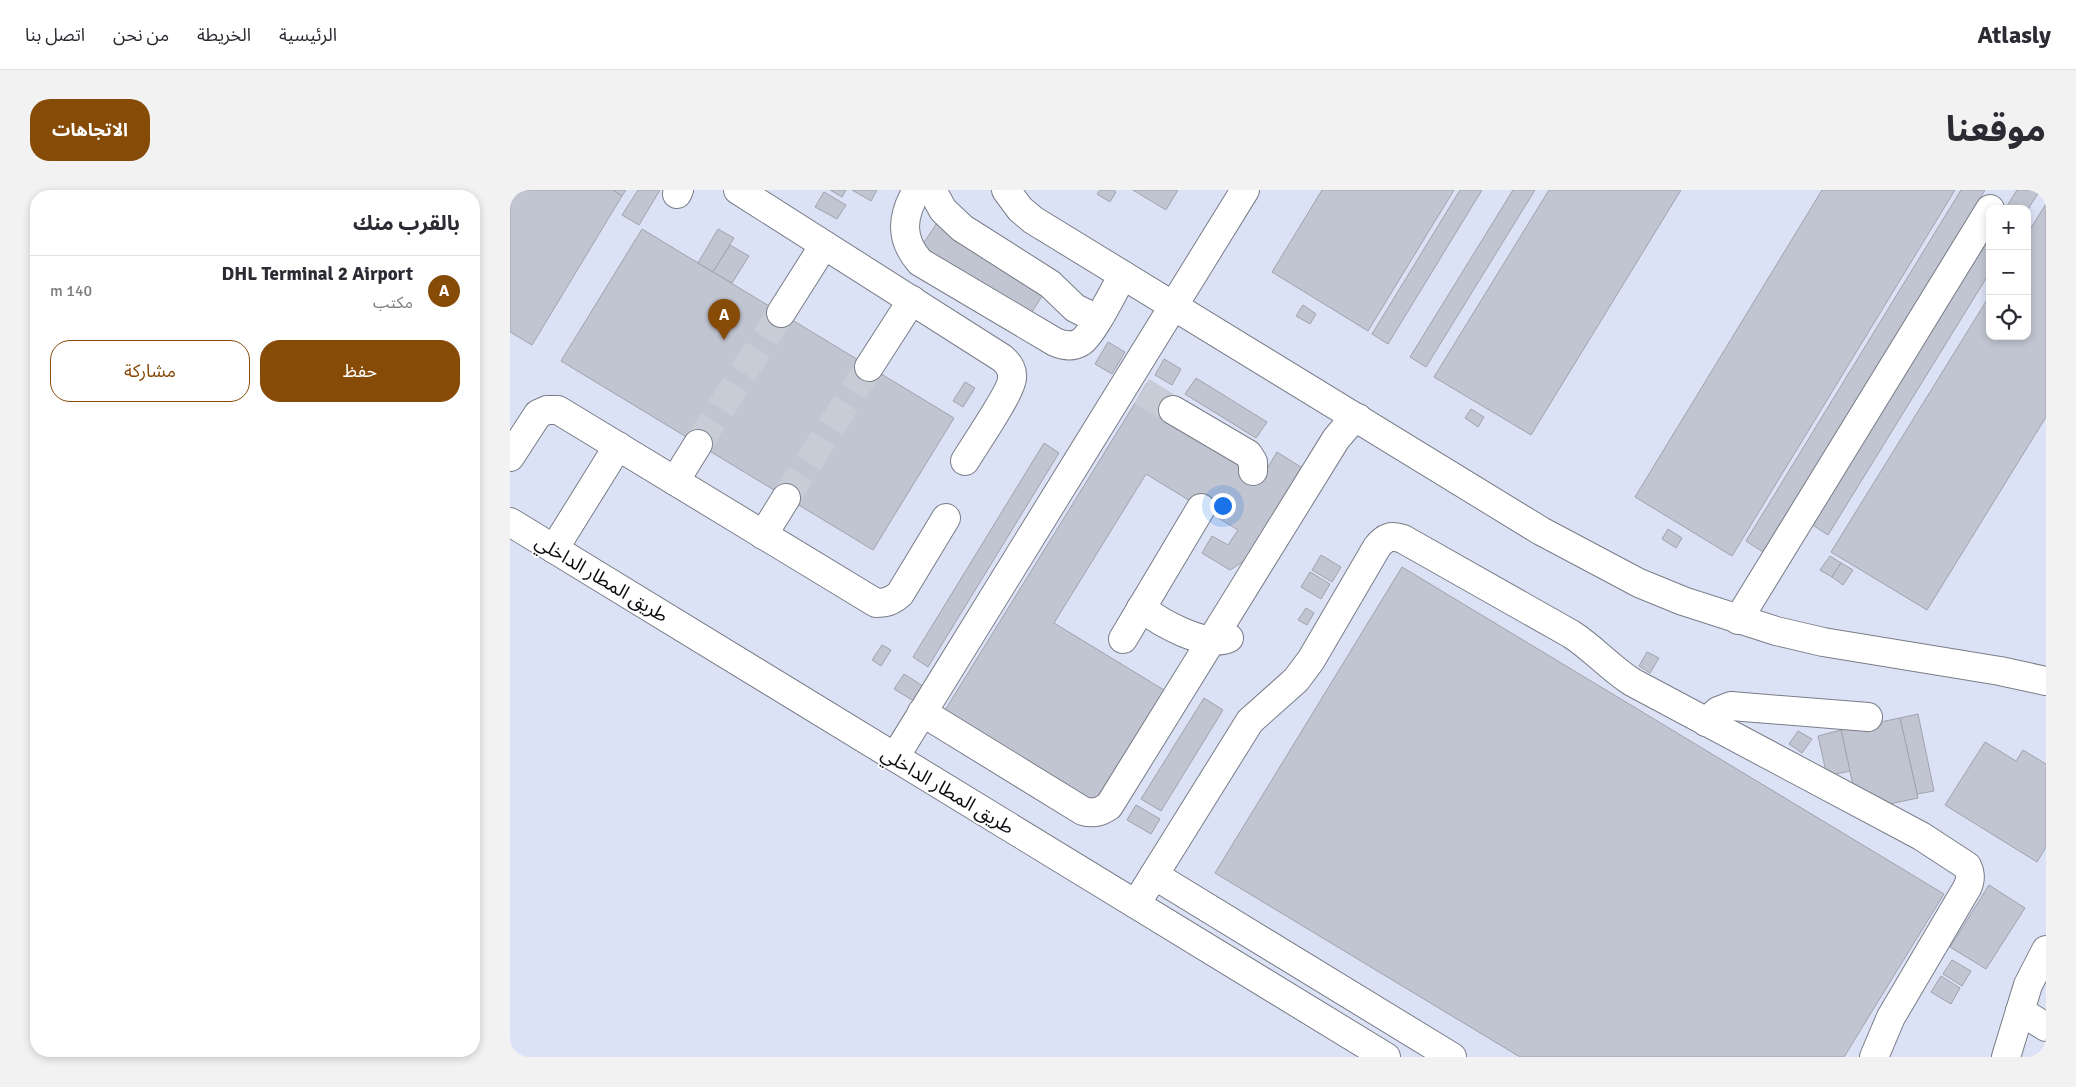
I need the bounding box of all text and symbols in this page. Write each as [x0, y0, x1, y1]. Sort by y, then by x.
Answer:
text: Atlasly [1978, 20, 2051, 50]
text: اتصل بنا [25, 24, 85, 46]
text: من نحن [113, 24, 169, 46]
text: الخريطة [197, 24, 251, 46]
text: الرئيسية [279, 24, 337, 46]
button: الاتجاهات [30, 99, 150, 161]
text: موقعنا [1946, 108, 2046, 151]
map controls [1986, 205, 2031, 340]
button: + [1986, 205, 2031, 250]
text: بالقرب منك [353, 210, 460, 236]
button: − [1986, 250, 2031, 295]
text: DHL Terminal 2 Airport [222, 262, 413, 286]
text: 140 m [50, 281, 92, 301]
text: A [439, 281, 449, 301]
text: مكتب [373, 293, 413, 313]
button: locate [1986, 295, 2031, 340]
pin: A [708, 299, 740, 340]
button: مشاركة [50, 340, 250, 402]
button: حفظ [260, 340, 460, 402]
your location [1210, 493, 1236, 519]
street label: طريق المطار الداخلي [530, 530, 672, 630]
street label: طريق المطار الداخلي [876, 742, 1018, 842]

